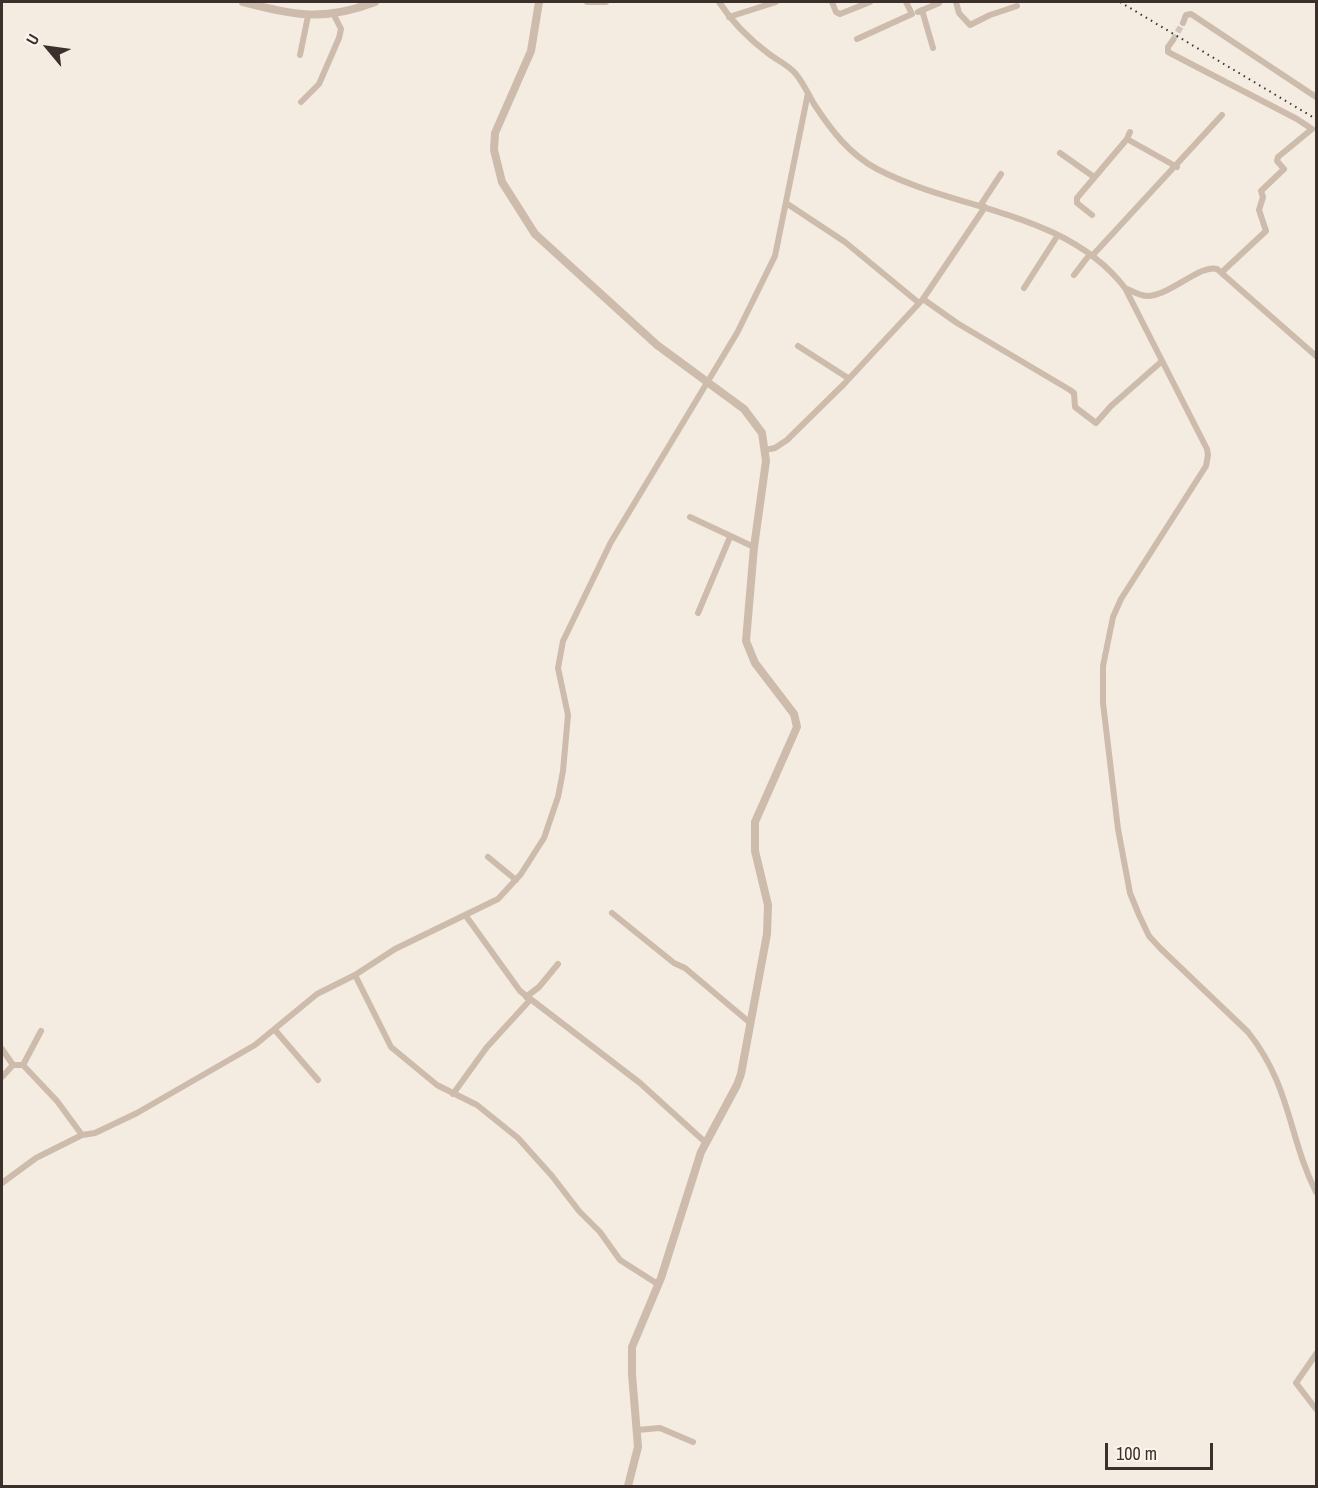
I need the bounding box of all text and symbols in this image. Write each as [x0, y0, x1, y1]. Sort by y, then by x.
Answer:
north arrow [18, 18, 78, 78]
text: U [20, 30, 44, 49]
scale bar [1108, 1431, 1216, 1469]
text: 100 m [1116, 1441, 1157, 1466]

